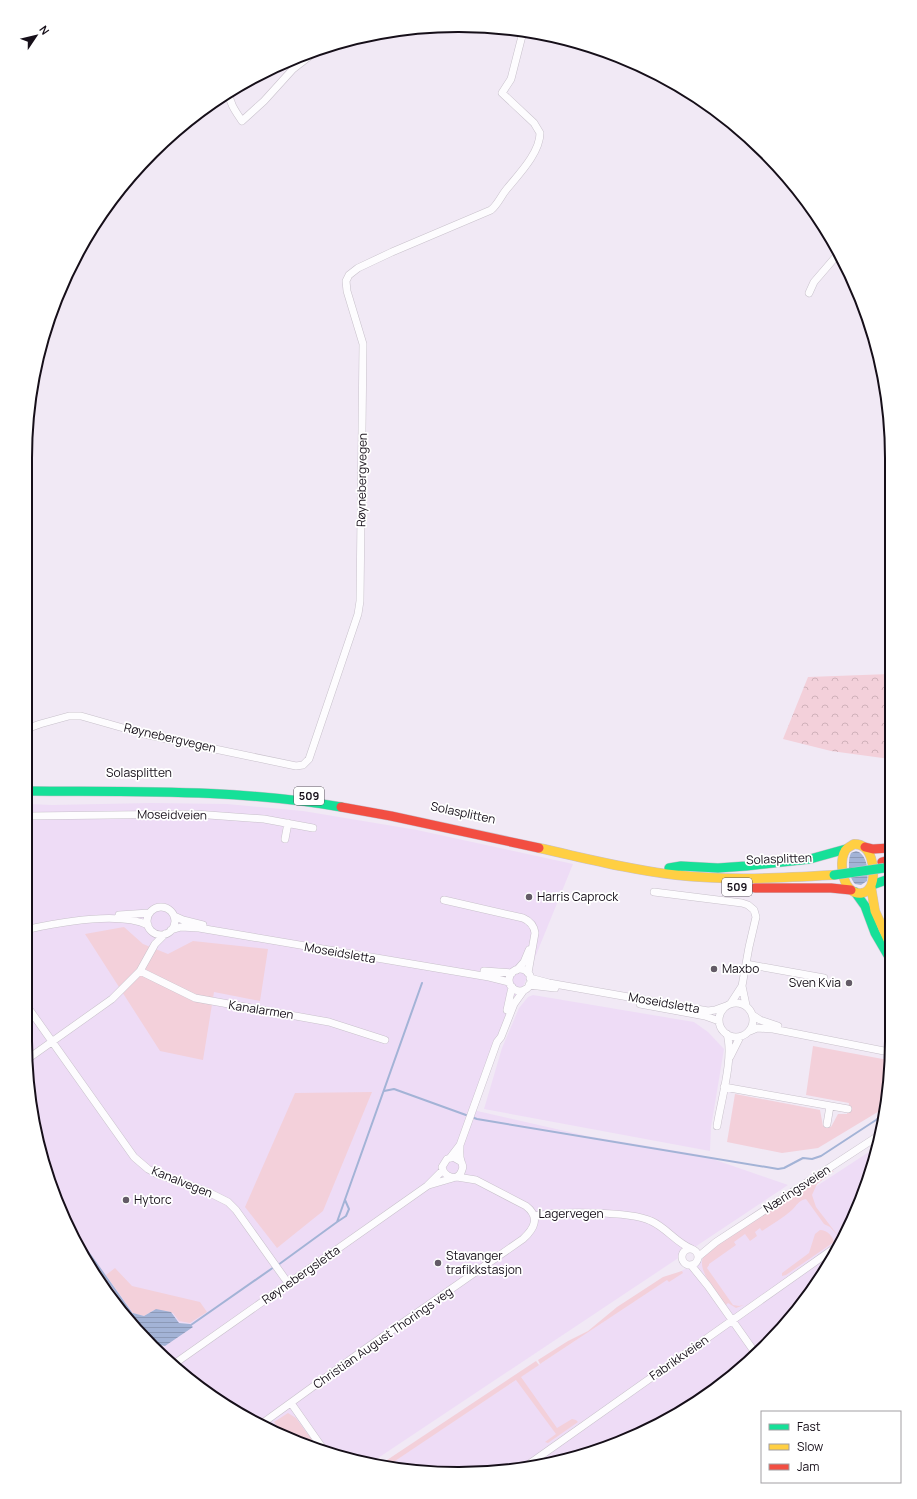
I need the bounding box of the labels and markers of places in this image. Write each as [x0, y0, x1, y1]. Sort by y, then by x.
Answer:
place label: Harris Caprock [537, 888, 619, 905]
marker: Harris Caprock [524, 892, 534, 902]
place label: Maxbo [722, 960, 759, 977]
marker: Maxbo [709, 964, 719, 974]
place label: Sven Kvia [789, 974, 841, 991]
marker: Sven Kvia [844, 978, 854, 988]
place label: Hytorc [134, 1191, 172, 1208]
marker: Hytorc [121, 1195, 131, 1205]
place label: Stavanger trafikkstasjon [446, 1247, 522, 1278]
marker: Stavanger trafikkstasjon [433, 1258, 443, 1268]

